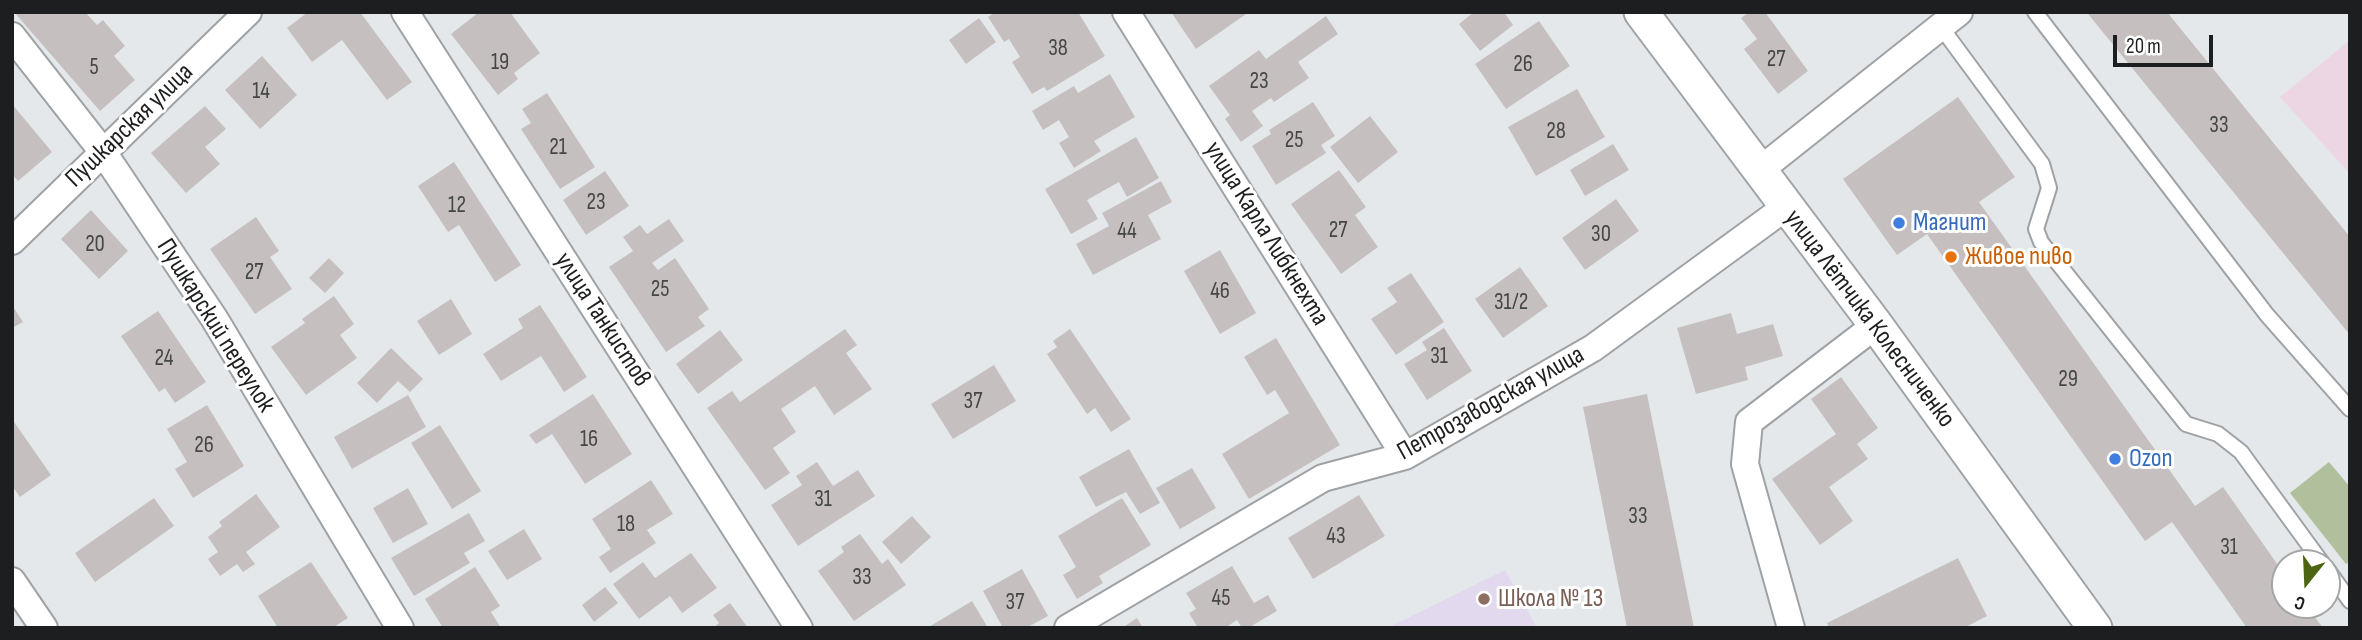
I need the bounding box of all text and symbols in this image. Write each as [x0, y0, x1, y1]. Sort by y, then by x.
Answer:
scale bar [2117, 21, 2217, 65]
text: 20 m [2126, 34, 2161, 59]
house number: 38 [1048, 35, 1068, 63]
house number: 27 [1767, 46, 1785, 74]
house number: 19 [491, 49, 509, 77]
house number: 26 [1513, 51, 1533, 79]
house number: 5 [89, 54, 99, 82]
street label: Пушкарская улица [60, 57, 200, 195]
house number: 23 [1249, 68, 1269, 96]
house number: 14 [252, 78, 270, 106]
house number: 33 [2209, 112, 2229, 140]
house number: 28 [1546, 118, 1566, 146]
house number: 25 [1285, 127, 1303, 155]
house number: 21 [549, 134, 567, 162]
street label: улица Карла Либкнехта [1197, 136, 1335, 332]
house number: 23 [586, 189, 606, 217]
house number: 12 [448, 192, 466, 220]
street label: улица Лётчика Колесниченко [1777, 204, 1961, 434]
place label: Магнит [1913, 207, 1986, 239]
marker: Магнит [1891, 215, 1907, 231]
house number: 27 [1329, 217, 1347, 245]
house number: 44 [1117, 218, 1137, 246]
house number: 30 [1591, 221, 1611, 249]
house number: 20 [85, 231, 105, 259]
street label: Пушкарский переулок [149, 233, 281, 419]
place label: Живое пиво [1965, 241, 2073, 273]
street label: улица Танкистов [547, 247, 657, 393]
marker: Живое пиво [1943, 249, 1959, 265]
house number: 27 [245, 259, 263, 287]
house number: 25 [651, 276, 669, 304]
house number: 46 [1210, 278, 1230, 306]
house number: 31/2 [1494, 289, 1528, 317]
street label: Петрозаводская улица [1392, 340, 1590, 468]
house number: 31 [1430, 343, 1448, 371]
house number: 24 [155, 345, 173, 373]
house number: 29 [2058, 366, 2078, 394]
house number: 37 [964, 388, 982, 416]
house number: 16 [580, 426, 598, 454]
house number: 26 [194, 432, 214, 460]
place label: Ozon [2129, 443, 2173, 475]
marker: Ozon [2107, 451, 2123, 467]
house number: 31 [814, 486, 832, 514]
house number: 33 [1628, 503, 1648, 531]
house number: 18 [617, 511, 635, 539]
house number: 43 [1326, 523, 1346, 551]
house number: 31 [2220, 534, 2238, 562]
north arrow [2271, 549, 2341, 619]
house number: 33 [852, 564, 872, 592]
place label: Школа № 13 [1498, 583, 1603, 615]
house number: 45 [1212, 585, 1230, 613]
house number: 37 [1006, 589, 1024, 617]
text: С [2292, 590, 2308, 615]
marker: Школа № 13 [1476, 591, 1492, 607]

